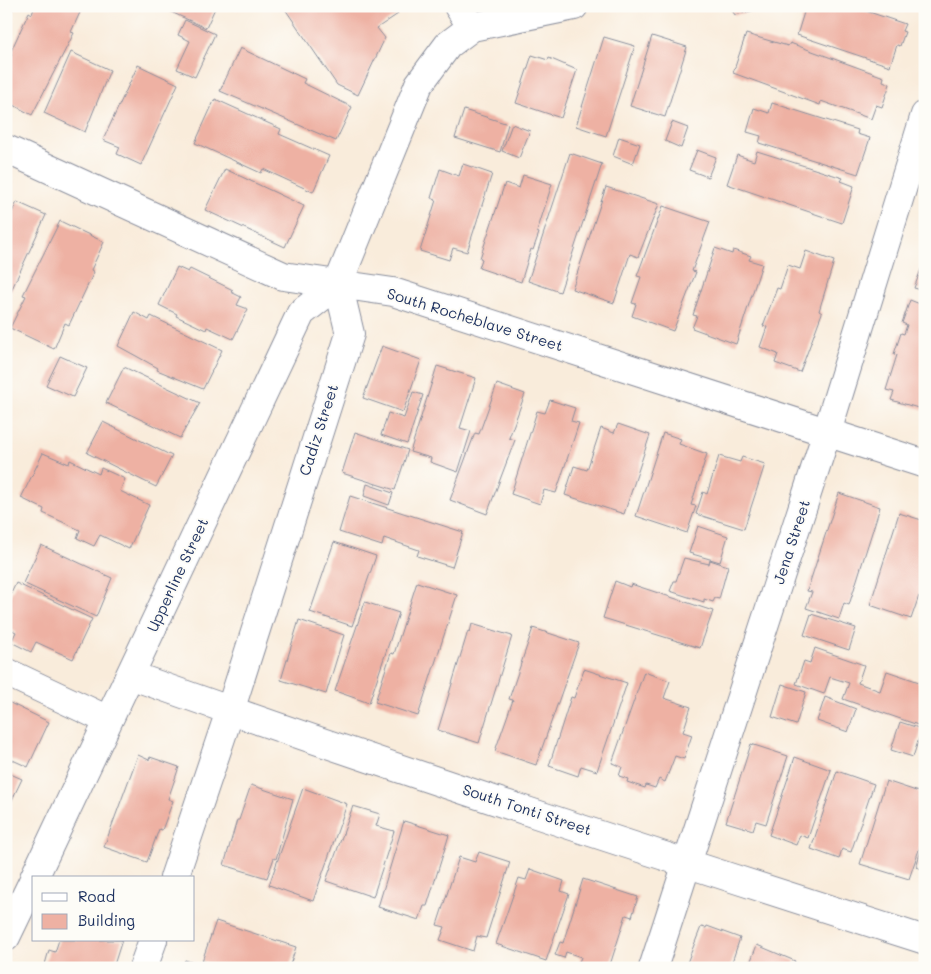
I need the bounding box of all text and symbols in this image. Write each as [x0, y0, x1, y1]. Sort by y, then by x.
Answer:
street label: South Rocheblave Street [385, 283, 566, 355]
street label: Cadiz Street [294, 381, 342, 478]
street label: Jena Street [768, 497, 814, 587]
street label: Upperline Street [142, 514, 212, 635]
street label: South Tonti Street [460, 779, 594, 839]
legend [32, 876, 195, 942]
text: Road [78, 886, 115, 906]
text: Building [78, 910, 135, 930]

